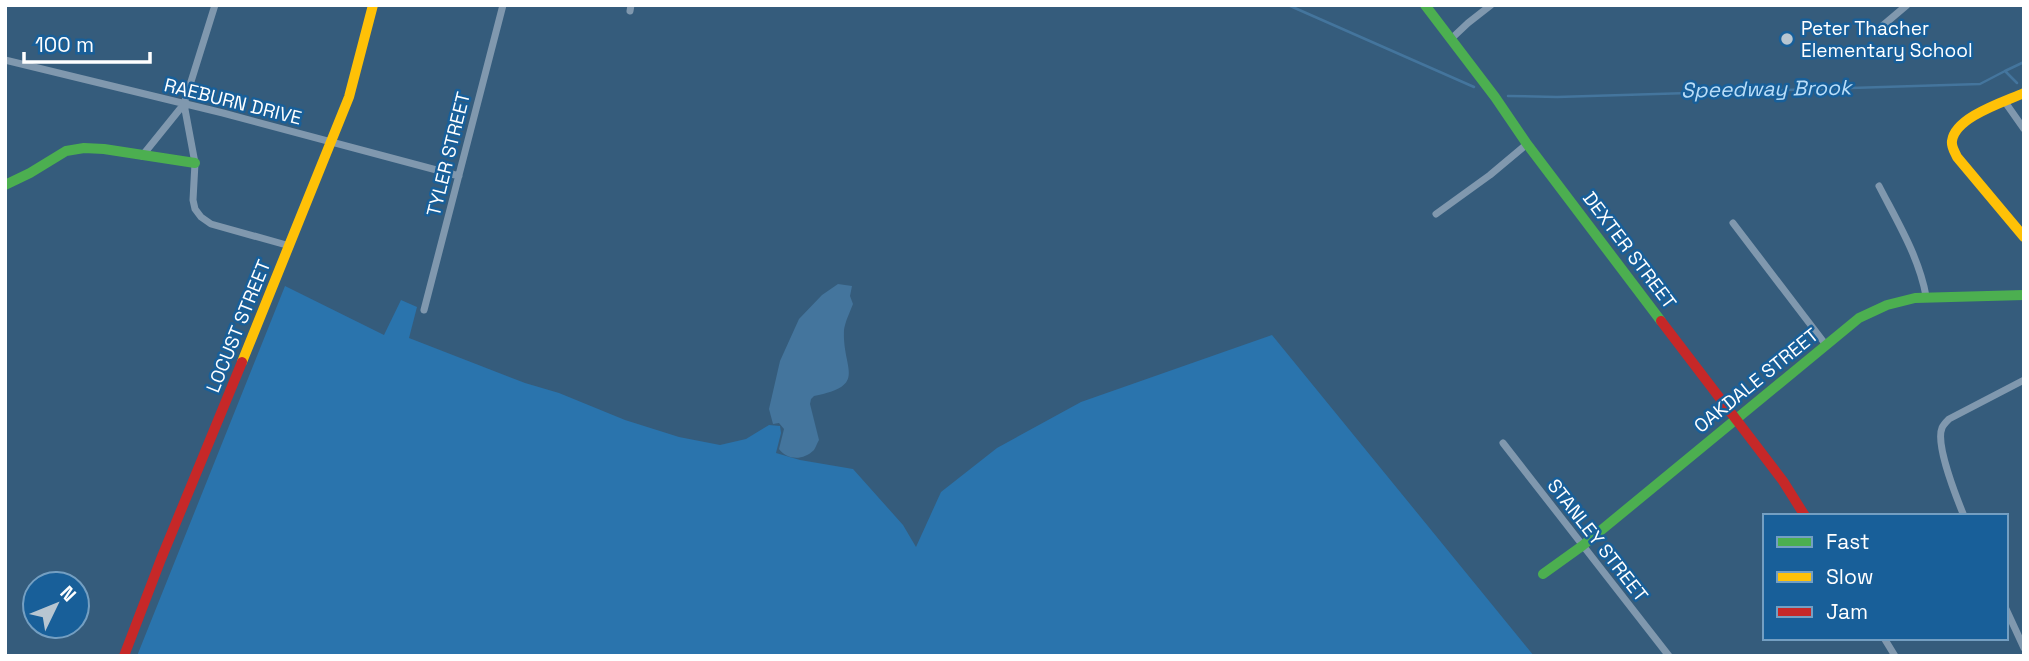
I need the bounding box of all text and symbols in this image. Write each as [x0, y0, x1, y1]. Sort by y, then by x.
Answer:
place label: Peter Thacher Elementary School [1801, 16, 1973, 63]
scale bar [24, 21, 150, 65]
text: 100 m [35, 31, 94, 58]
marker: Peter Thacher Elementary School [1779, 31, 1795, 47]
street label: RAEBURN DRIVE [161, 72, 304, 131]
water label: Speedway Brook [1681, 73, 1854, 103]
street label: TYLER STREET [421, 89, 476, 219]
street label: DEXTER STREET [1577, 186, 1682, 314]
street label: LOCUST STREET [200, 256, 276, 396]
street label: OAKDALE STREET [1689, 322, 1824, 438]
street label: STANLEY STREET [1542, 474, 1653, 607]
legend [1763, 514, 2008, 640]
text: Fast [1826, 528, 1870, 555]
text: Slow [1826, 563, 1874, 590]
north arrow [21, 570, 91, 640]
text: N [55, 581, 82, 607]
text: Jam [1826, 598, 1868, 625]

